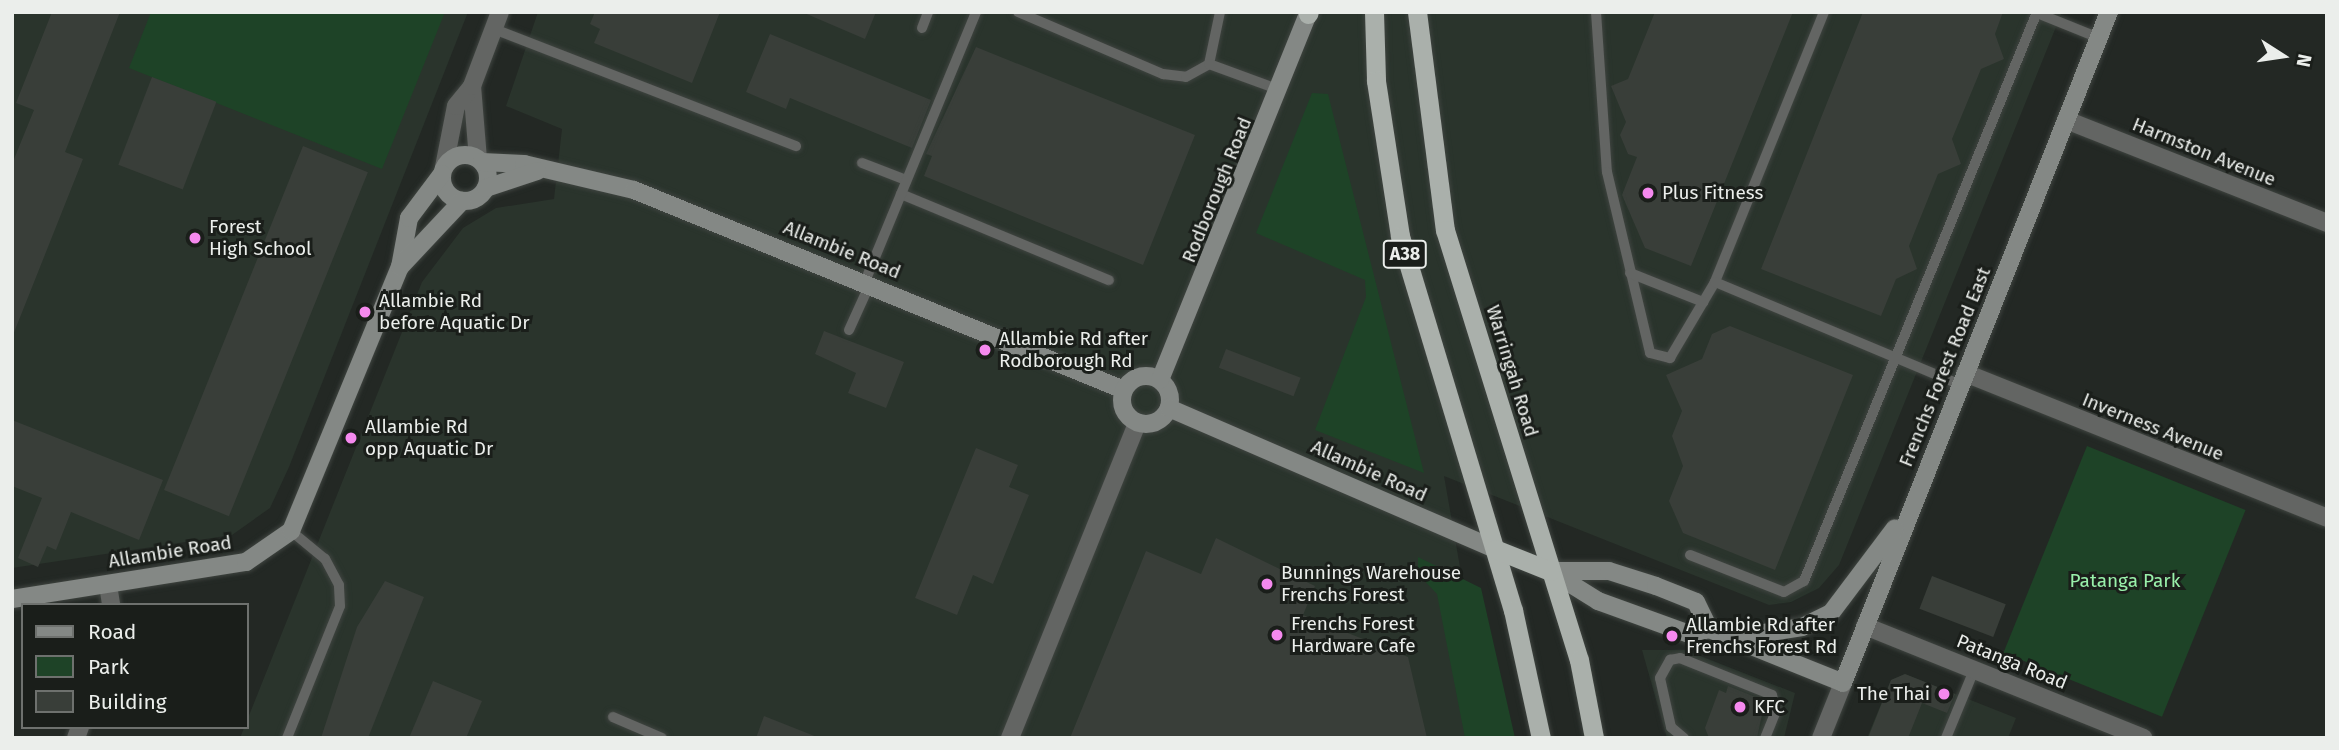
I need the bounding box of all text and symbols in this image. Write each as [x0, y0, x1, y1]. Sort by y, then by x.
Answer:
north arrow [2248, 21, 2318, 91]
text: N [2291, 52, 2317, 69]
street label: Harmston Avenue [2129, 113, 2279, 191]
street label: Rodborough Road [1177, 114, 1257, 266]
place label: Plus Fitness [1662, 182, 1763, 204]
marker: Plus Fitness [1640, 185, 1656, 201]
place label: Forest High School [209, 216, 312, 260]
street label: Allambie Road [780, 216, 904, 284]
marker: Forest High School [187, 230, 203, 246]
road number: A38 [1382, 240, 1428, 268]
street label: Frenchs Forest Road East [1894, 264, 1996, 470]
place label: Allambie Rd before Aquatic Dr [379, 290, 530, 334]
street label: Warringah Road [1481, 302, 1543, 440]
marker: Allambie Rd before Aquatic Dr [357, 304, 373, 320]
place label: Allambie Rd after Rodborough Rd [999, 328, 1148, 372]
marker: Allambie Rd after Rodborough Rd [977, 342, 993, 358]
street label: Inverness Avenue [2079, 388, 2227, 466]
place label: Allambie Rd opp Aquatic Dr [365, 416, 493, 460]
marker: Allambie Rd opp Aquatic Dr [343, 430, 359, 446]
street label: Allambie Road [1308, 435, 1430, 507]
street label: Allambie Road [107, 531, 233, 573]
place label: Bunnings Warehouse Frenchs Forest [1281, 562, 1461, 606]
park label: Patanga Park [2070, 570, 2180, 592]
marker: Bunnings Warehouse Frenchs Forest [1259, 576, 1275, 592]
legend [21, 603, 248, 729]
place label: Frenchs Forest Hardware Cafe [1291, 613, 1416, 657]
place label: Allambie Rd after Frenchs Forest Rd [1686, 614, 1837, 658]
text: Road [88, 619, 136, 645]
marker: Frenchs Forest Hardware Cafe [1269, 627, 1285, 643]
marker: Allambie Rd after Frenchs Forest Rd [1664, 628, 1680, 644]
street label: Patanga Road [1953, 629, 2071, 695]
text: Park [88, 654, 129, 680]
place label: The Thai [1857, 683, 1930, 705]
marker: The Thai [1936, 686, 1952, 702]
text: Building [88, 689, 167, 715]
place label: KFC [1754, 696, 1785, 718]
marker: KFC [1732, 699, 1748, 715]

